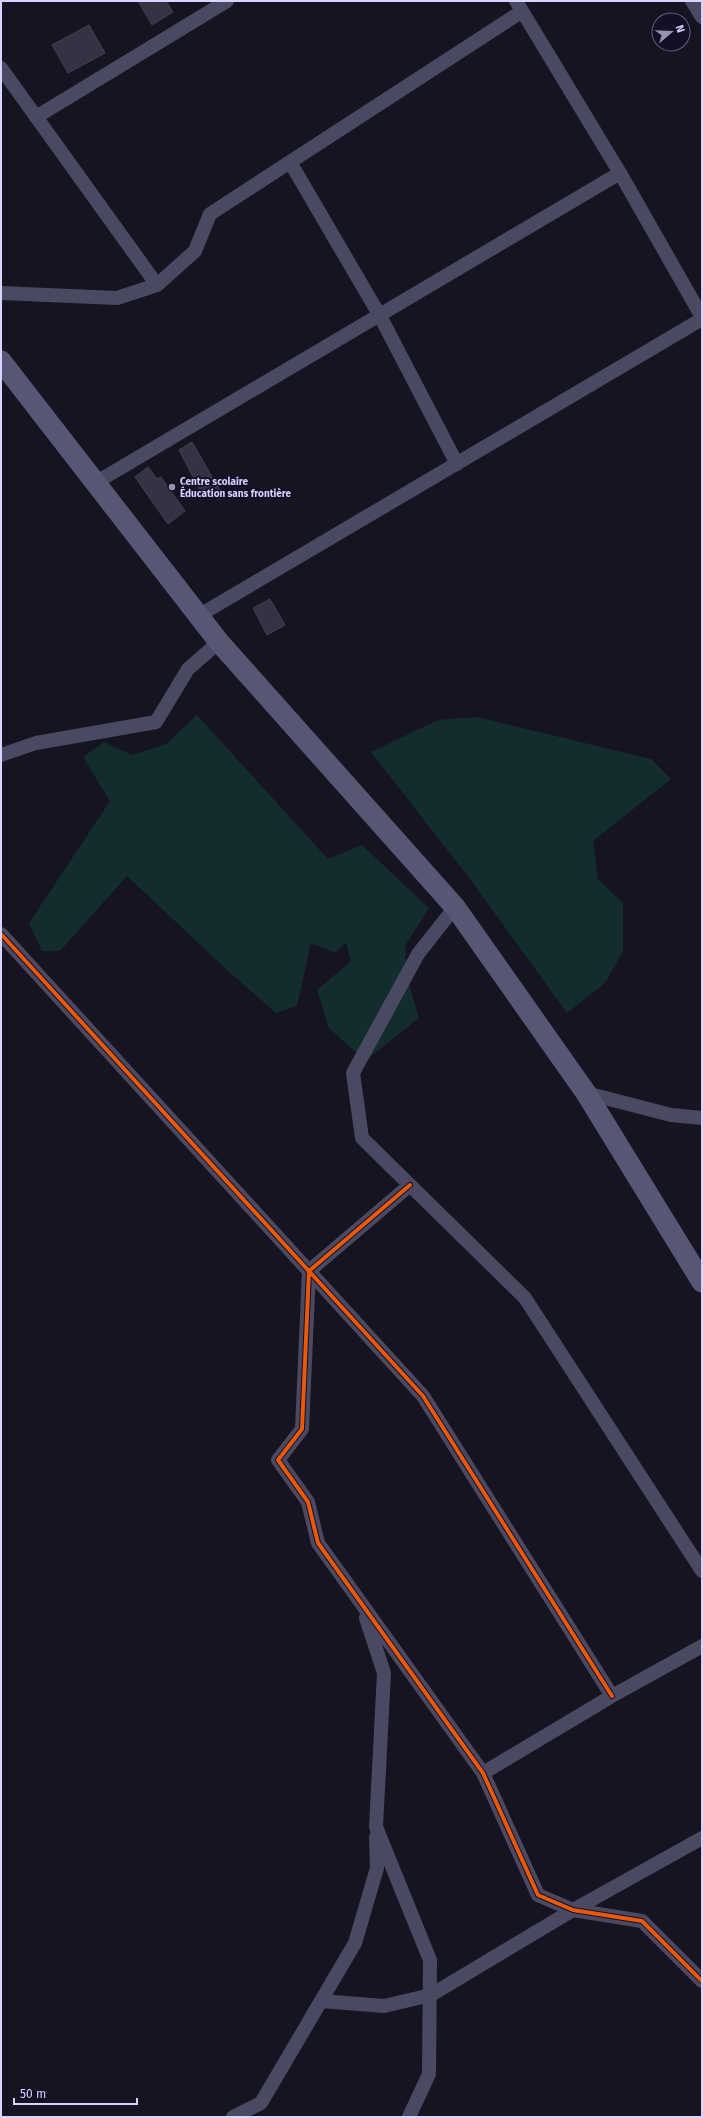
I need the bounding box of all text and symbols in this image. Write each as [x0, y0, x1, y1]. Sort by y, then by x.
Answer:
north arrow [651, 12, 691, 52]
text: N [673, 23, 687, 34]
place label: Centre scolaire Éducation sans frontière [180, 476, 292, 500]
marker: Centre scolaire Éducation sans frontière [167, 482, 177, 492]
scale bar [14, 2080, 137, 2106]
text: 50 m [20, 2087, 46, 2101]

